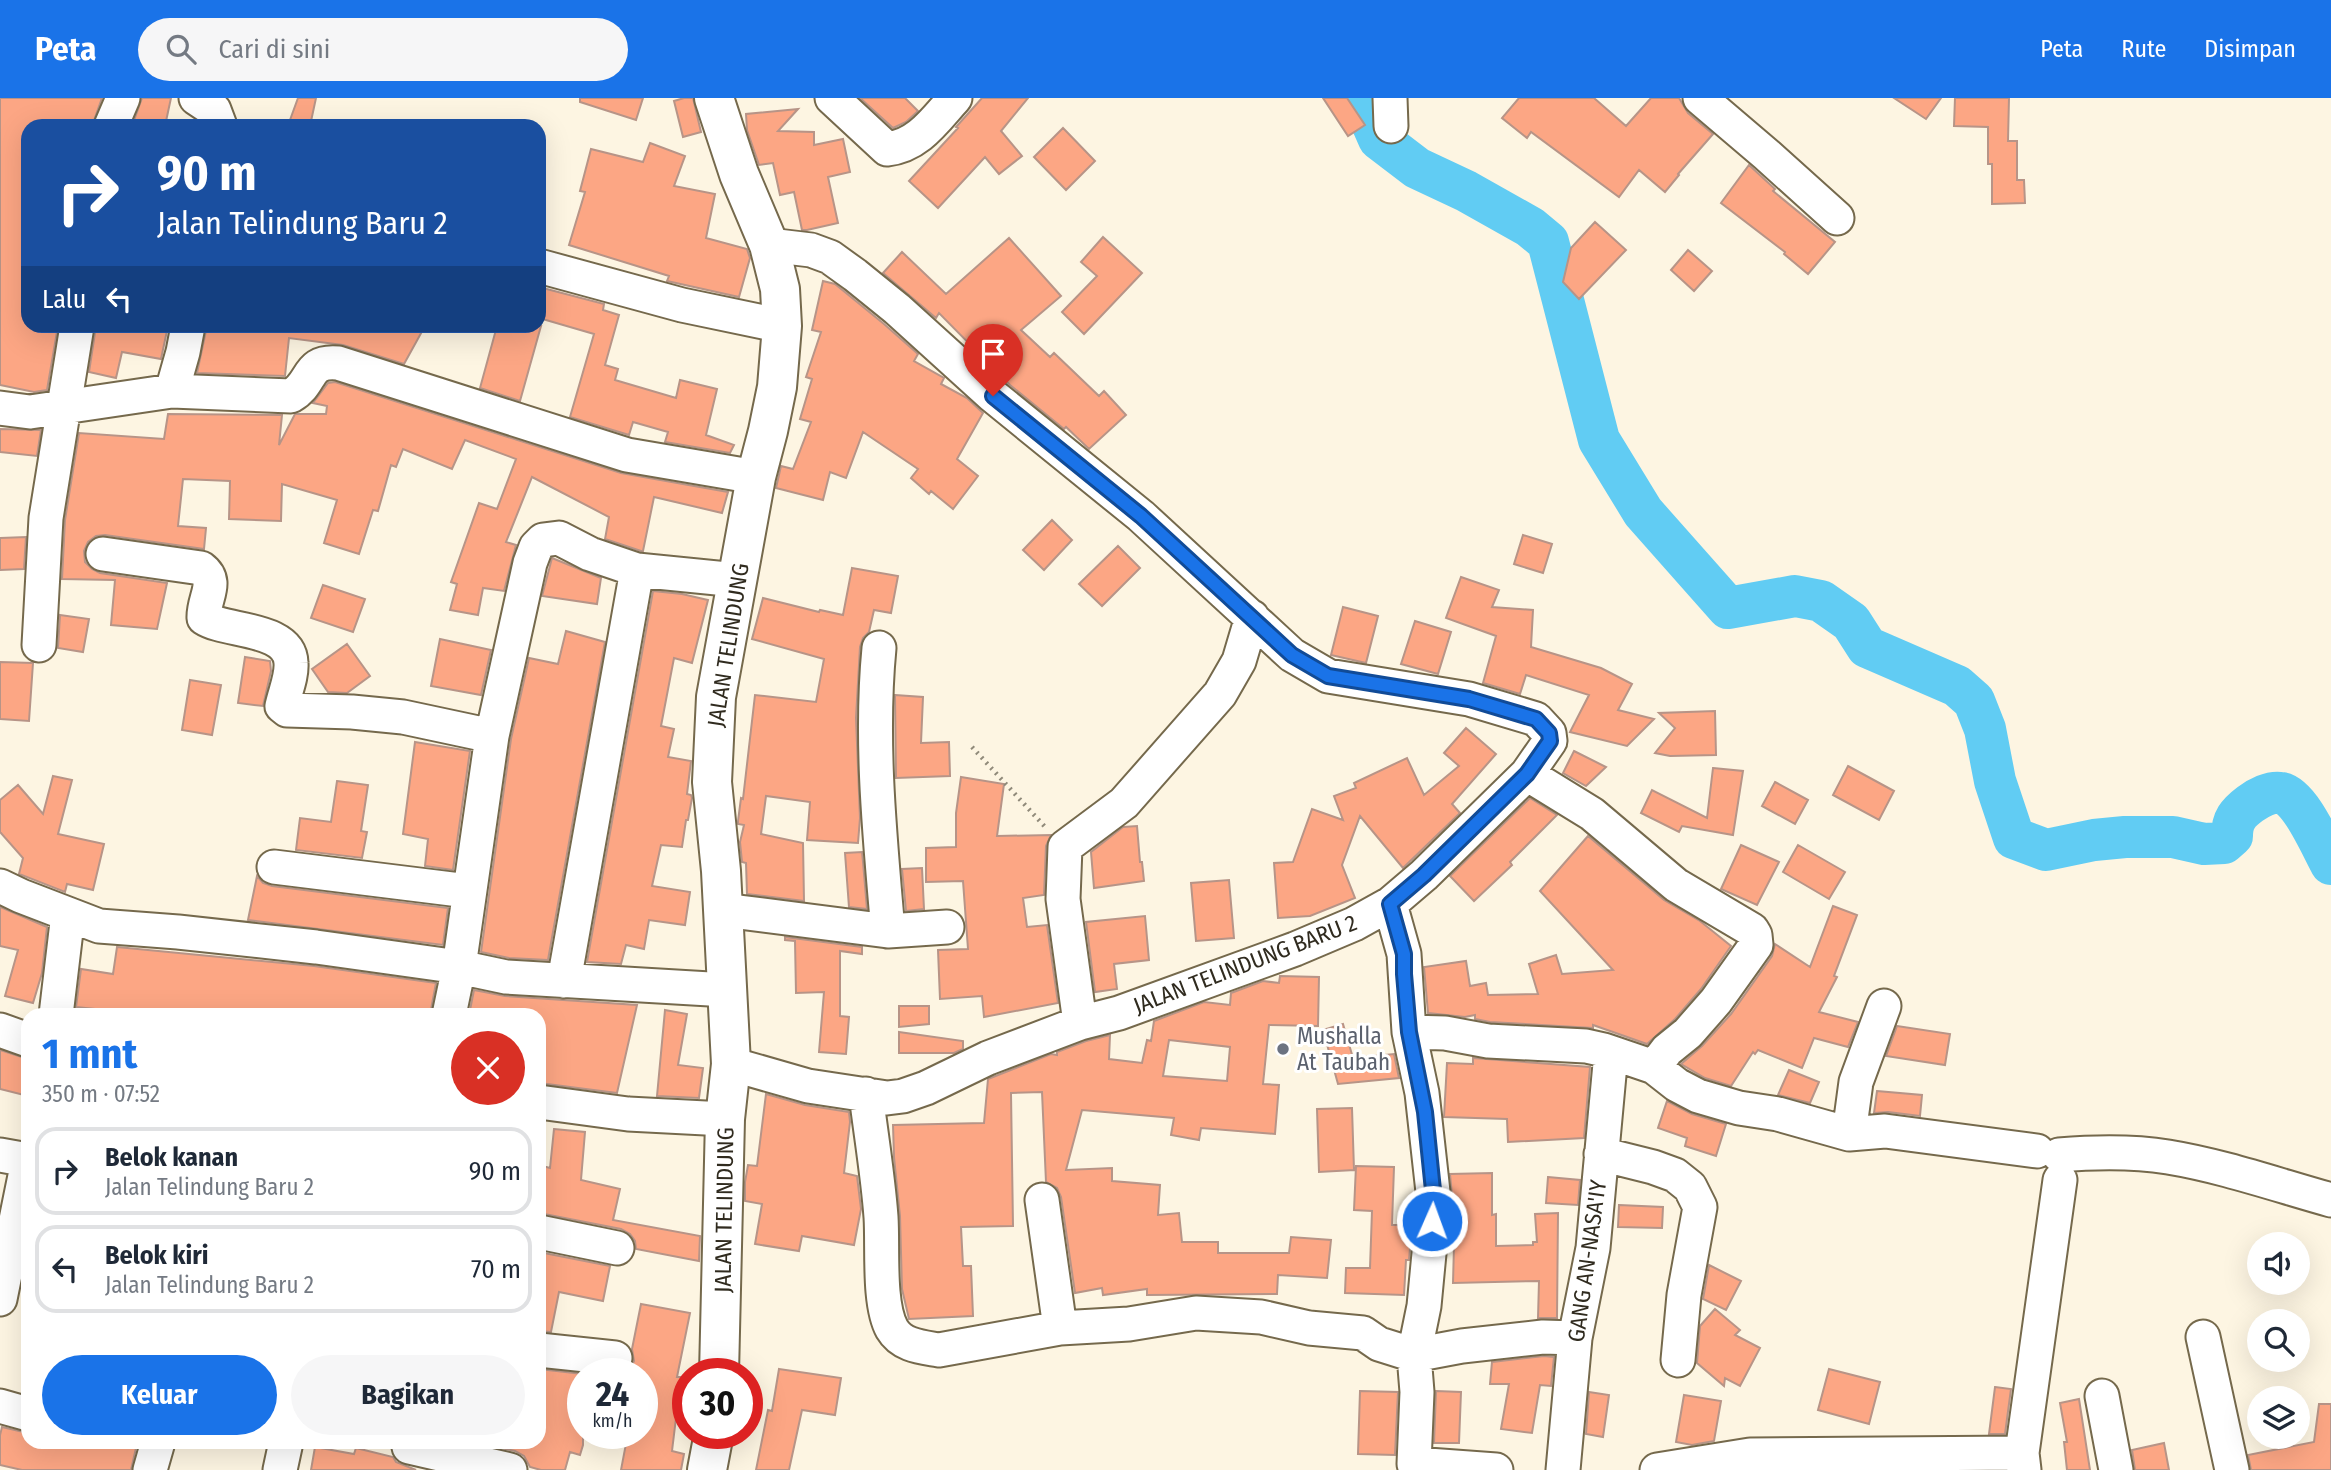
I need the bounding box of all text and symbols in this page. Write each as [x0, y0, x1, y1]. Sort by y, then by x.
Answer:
search box [138, 18, 628, 81]
text: Peta [35, 29, 96, 69]
icon: search [162, 30, 200, 68]
text: Cari di sini [218, 34, 330, 65]
text: Peta [2040, 35, 2083, 63]
text: Rute [2121, 35, 2166, 63]
text: Disimpan [2204, 35, 2296, 63]
text: 90 m [157, 144, 257, 203]
icon: right [42, 147, 133, 238]
text: Jalan Telindung Baru 2 [157, 204, 448, 242]
icon: left [100, 280, 138, 318]
text: Lalu [42, 284, 86, 315]
pin [963, 324, 1023, 396]
icon: arrive [974, 335, 1012, 373]
street label: JALAN TELINDUNG [701, 561, 755, 729]
street label: JALAN TELINDUNG BARU 2 [1129, 908, 1361, 1020]
place label: Mushalla At Taubah [1297, 1022, 1390, 1076]
text: 1 mnt [42, 1029, 137, 1079]
button: close [451, 1031, 525, 1105]
marker: Mushalla At Taubah [1275, 1041, 1291, 1057]
text: 350 m · 07:52 [42, 1080, 160, 1108]
street label: JALAN TELINDUNG [709, 1127, 739, 1293]
text: Belok kanan [105, 1142, 238, 1173]
icon: right [46, 1152, 84, 1190]
text: 90 m [469, 1156, 521, 1187]
text: Jalan Telindung Baru 2 [105, 1173, 314, 1201]
street label: GANG AN-NASA'IY [1562, 1178, 1612, 1344]
position arrow [1395, 1184, 1469, 1258]
map controls [2247, 1232, 2310, 1449]
button: sound [2247, 1232, 2310, 1295]
text: Belok kiri [105, 1240, 208, 1271]
icon: left [46, 1250, 84, 1288]
text: 70 m [471, 1254, 521, 1285]
text: Jalan Telindung Baru 2 [105, 1271, 314, 1299]
button: search [2247, 1309, 2310, 1372]
button: Keluar [42, 1355, 277, 1435]
button: Bagikan [291, 1355, 525, 1435]
speed limit sign: 30 [672, 1358, 763, 1449]
text: 24 [596, 1373, 629, 1415]
button: layers [2247, 1386, 2310, 1449]
text: km/h [592, 1410, 633, 1432]

